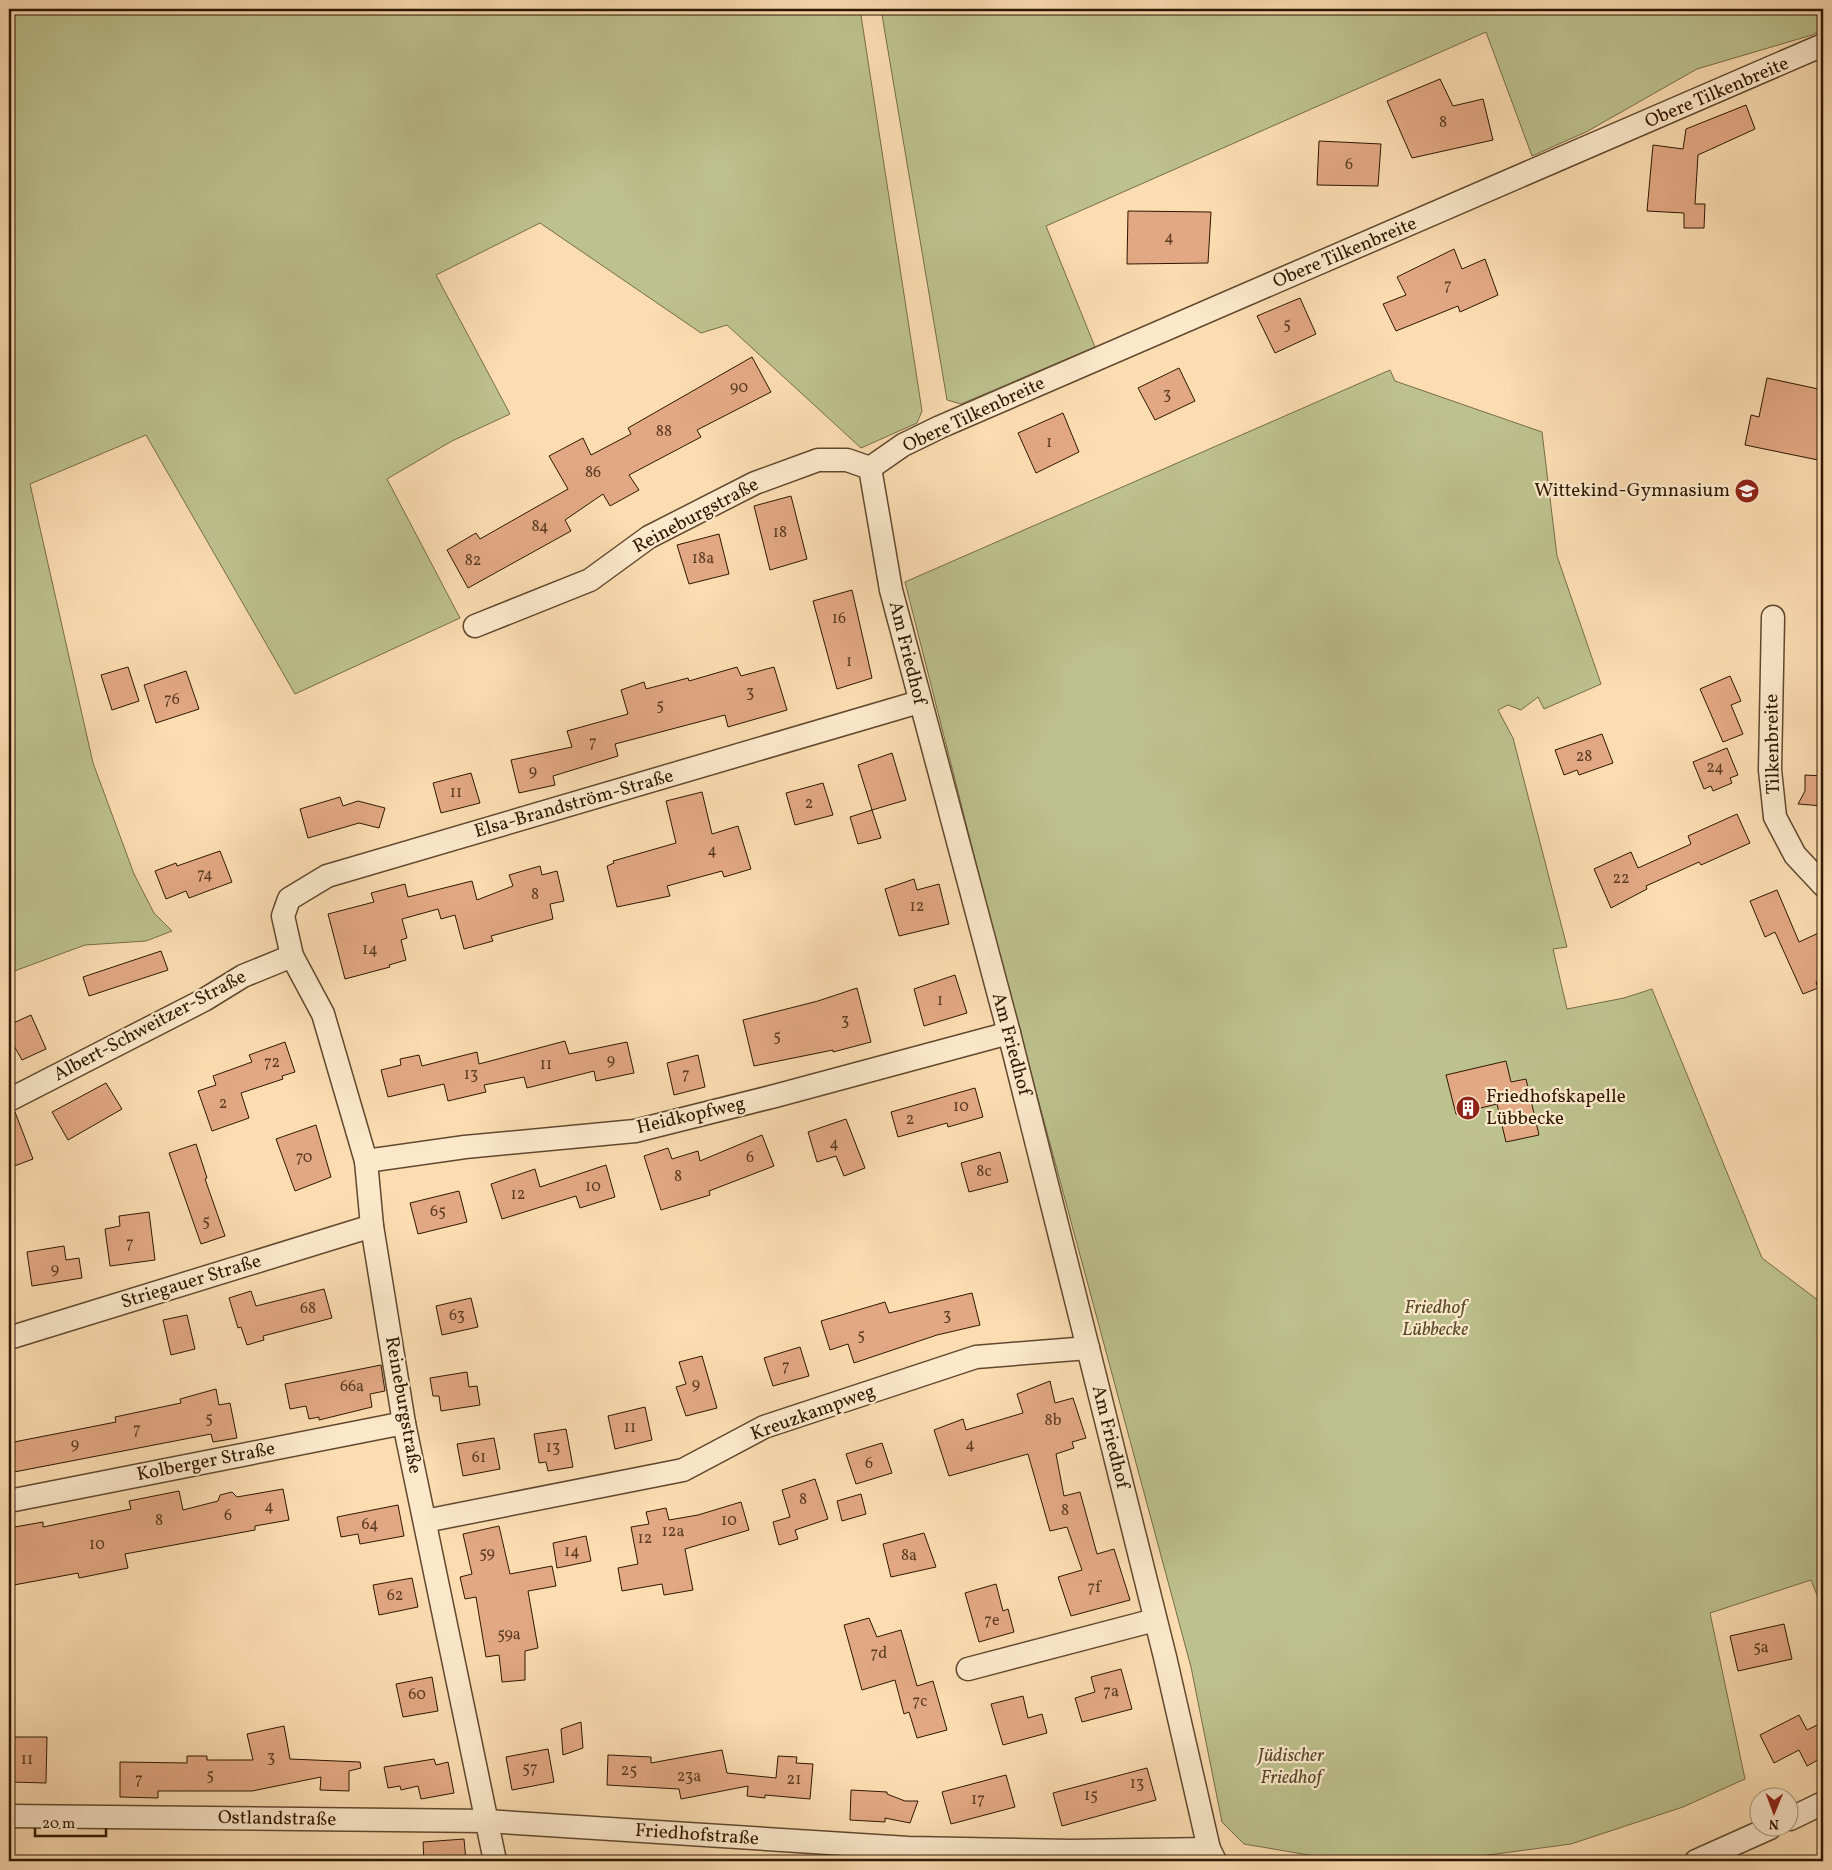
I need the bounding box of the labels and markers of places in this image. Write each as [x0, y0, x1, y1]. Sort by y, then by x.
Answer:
place label: Wittekind-Gymnasium [1534, 478, 1730, 504]
school or university icon: Wittekind-Gymnasium [1734, 478, 1760, 504]
place label: Friedhofskapelle Lübbecke [1486, 1084, 1626, 1132]
building icon: Friedhofskapelle Lübbecke [1455, 1095, 1481, 1121]

